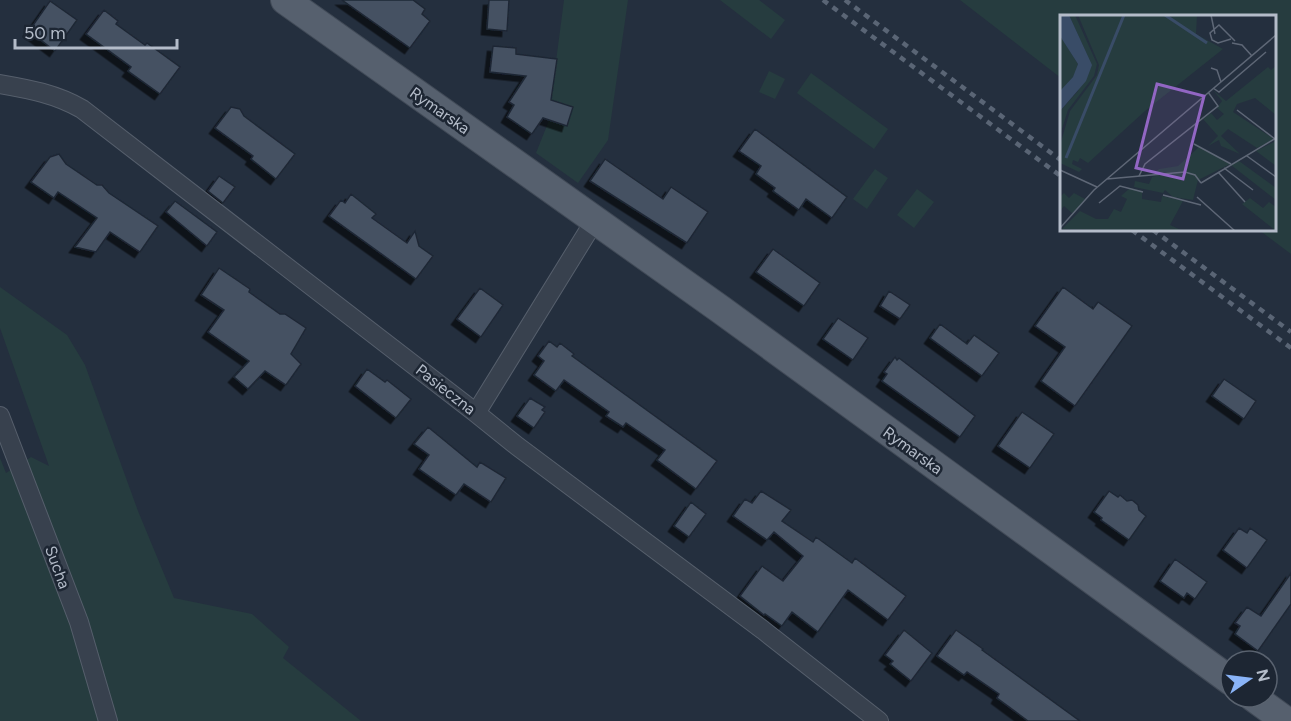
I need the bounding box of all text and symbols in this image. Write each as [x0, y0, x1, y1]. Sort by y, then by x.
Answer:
scale bar [15, 12, 177, 50]
inset map [1060, 15, 1276, 231]
text: 50 m [24, 22, 66, 44]
street label: Rymarska [406, 83, 473, 138]
street label: Pasieczna [412, 360, 479, 419]
street label: Rymarska [879, 423, 946, 478]
street label: Sucha [41, 543, 74, 591]
north arrow [1219, 649, 1279, 709]
text: N [1252, 667, 1274, 684]

